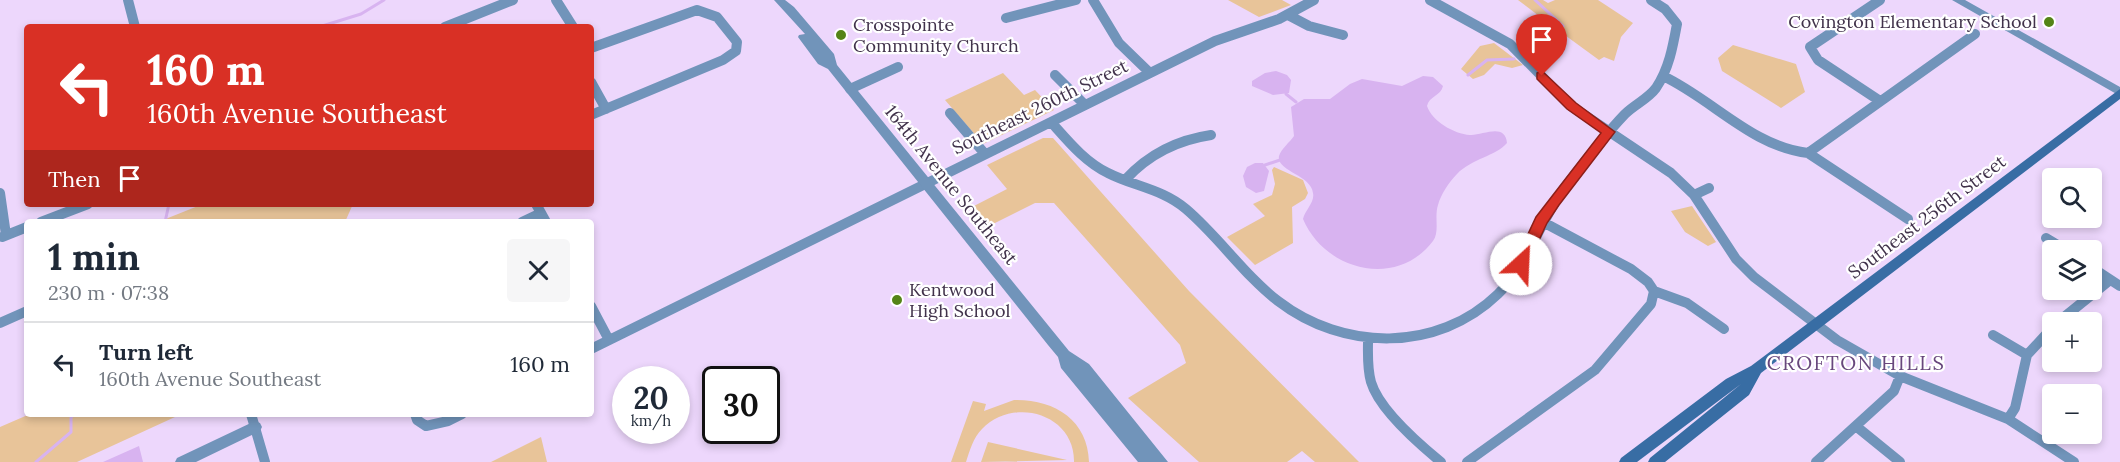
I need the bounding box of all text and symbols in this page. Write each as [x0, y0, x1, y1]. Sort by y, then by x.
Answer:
place label: Covington Elementary School [1788, 10, 2037, 33]
place label: Crosspointe Community Church [853, 13, 1019, 57]
pin [1516, 14, 1567, 76]
marker: Covington Elementary School [2042, 15, 2056, 29]
icon: arrive [1525, 23, 1558, 56]
marker: Crosspointe Community Church [834, 28, 848, 42]
text: 160 m [147, 43, 265, 97]
icon: left [48, 48, 126, 126]
street label: Southeast 260th Street [948, 54, 1132, 159]
text: 160th Avenue Southeast [147, 96, 447, 130]
street label: 164th Avenue Southeast [880, 100, 1023, 269]
street label: Southeast 256th Street [1843, 150, 2010, 283]
icon: arrive [113, 162, 146, 195]
text: Then [48, 165, 101, 193]
map controls [2042, 168, 2102, 444]
button: search [2042, 168, 2102, 228]
position arrow [1489, 232, 1553, 296]
text: 1 min [48, 234, 140, 280]
button: close [507, 239, 570, 302]
button: layers [2042, 240, 2102, 300]
place label: Kentwood High School [909, 278, 1010, 322]
text: 230 m · 07:38 [48, 280, 169, 305]
marker: Kentwood High School [890, 293, 904, 307]
button: + [2042, 312, 2102, 372]
text: Turn left [99, 338, 193, 366]
icon: left [48, 348, 81, 381]
text: 160 m [510, 350, 570, 378]
district label: CROFTON HILLS [1767, 350, 1945, 375]
text: 160th Avenue Southeast [99, 366, 321, 391]
speed limit sign: 30 [702, 366, 780, 444]
text: 20 [633, 379, 669, 417]
button: − [2042, 384, 2102, 444]
text: km/h [631, 411, 671, 430]

